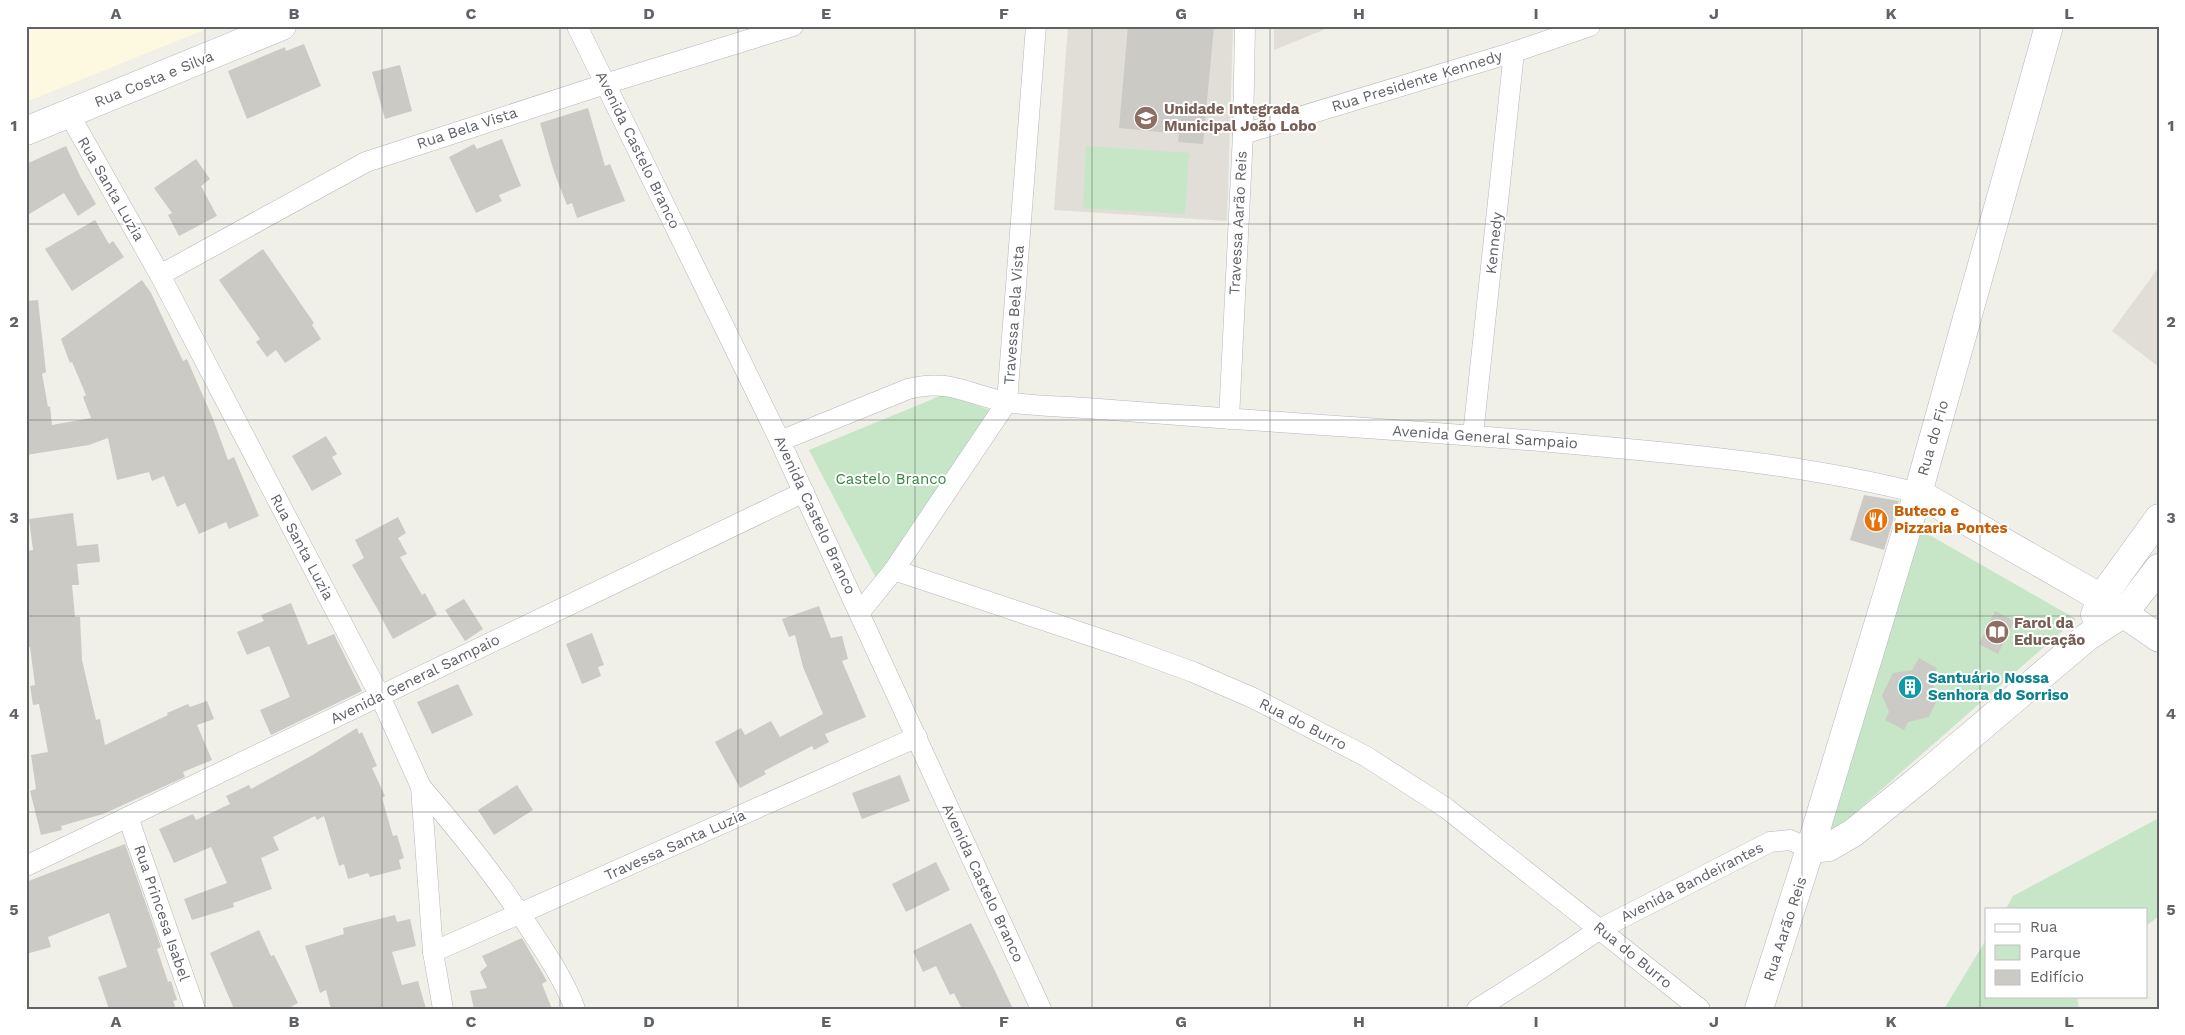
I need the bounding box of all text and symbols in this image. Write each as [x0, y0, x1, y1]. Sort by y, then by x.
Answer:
text: A [111, 4, 122, 23]
text: B [289, 4, 300, 23]
text: C [466, 4, 477, 23]
text: D [643, 4, 655, 23]
text: E [821, 4, 831, 23]
text: F [999, 4, 1009, 23]
text: G [1175, 4, 1187, 23]
text: H [1353, 4, 1365, 23]
text: I [1533, 4, 1539, 23]
text: J [1709, 4, 1719, 23]
text: K [1885, 4, 1897, 23]
text: L [2064, 4, 2074, 23]
street label: Rua Presidente Kennedy [1330, 46, 1505, 116]
street label: Rua Costa e Silva [92, 47, 217, 111]
street label: Avenida Castelo Branco [592, 68, 684, 232]
place label: Unidade Integrada Municipal João Lobo [1164, 100, 1317, 135]
street label: Rua Bela Vista [415, 103, 520, 153]
school or university icon: Unidade Integrada Municipal João Lobo [1133, 105, 1159, 131]
text: 1 [11, 116, 17, 135]
text: 1 [2168, 116, 2174, 135]
street label: Rua Santa Luzia [74, 134, 148, 245]
street label: Travessa Aarão Reis [1225, 150, 1251, 296]
street label: Kennedy [1482, 211, 1506, 275]
street label: Travessa Bela Vista [1000, 244, 1028, 385]
text: 2 [9, 312, 19, 331]
text: 2 [2166, 312, 2176, 331]
street label: Rua do Fio [1914, 398, 1952, 478]
street label: Avenida General Sampaio [1392, 422, 1578, 452]
street label: Avenida Castelo Branco [770, 433, 860, 597]
park label: Castelo Branco [835, 470, 947, 488]
street label: Rua Santa Luzia [266, 491, 338, 604]
place label: Buteco e Pizzaria Pontes [1894, 502, 2007, 537]
restaurant icon: Buteco e Pizzaria Pontes [1863, 507, 1889, 533]
text: 3 [9, 508, 19, 527]
text: 3 [2166, 508, 2176, 527]
place label: Farol da Educação [2014, 614, 2085, 649]
library icon: Farol da Educação [1984, 619, 2010, 645]
street label: Avenida General Sampaio [327, 630, 503, 728]
place label: Santuário Nossa Senhora do Sorriso [1928, 669, 2069, 704]
building icon: Santuário Nossa Senhora do Sorriso [1897, 674, 1923, 700]
street label: Rua do Burro [1256, 694, 1350, 754]
text: 4 [9, 704, 19, 723]
text: 4 [2166, 704, 2176, 723]
street label: Avenida Castelo Branco [938, 801, 1028, 965]
street label: Travessa Santa Luzia [601, 805, 749, 884]
street label: Avenida Bandeirantes [1618, 838, 1766, 926]
street label: Rua Princesa Isabel [130, 843, 194, 984]
street label: Rua Aarão Reis [1760, 874, 1810, 984]
text: 5 [9, 900, 19, 919]
text: 5 [2166, 900, 2176, 919]
legend [1985, 908, 2148, 998]
street label: Rua do Burro [1590, 918, 1676, 992]
text: Rua [2030, 918, 2058, 936]
text: Parque [2030, 944, 2081, 962]
text: Edifício [2030, 968, 2084, 986]
text: A [111, 1012, 122, 1031]
text: B [289, 1012, 300, 1031]
text: C [466, 1012, 477, 1031]
text: D [643, 1012, 655, 1031]
text: E [821, 1012, 831, 1031]
text: F [999, 1012, 1009, 1031]
text: G [1175, 1012, 1187, 1031]
text: H [1353, 1012, 1365, 1031]
text: I [1533, 1012, 1539, 1031]
text: J [1709, 1012, 1719, 1031]
text: K [1885, 1012, 1897, 1031]
text: L [2064, 1012, 2074, 1031]

